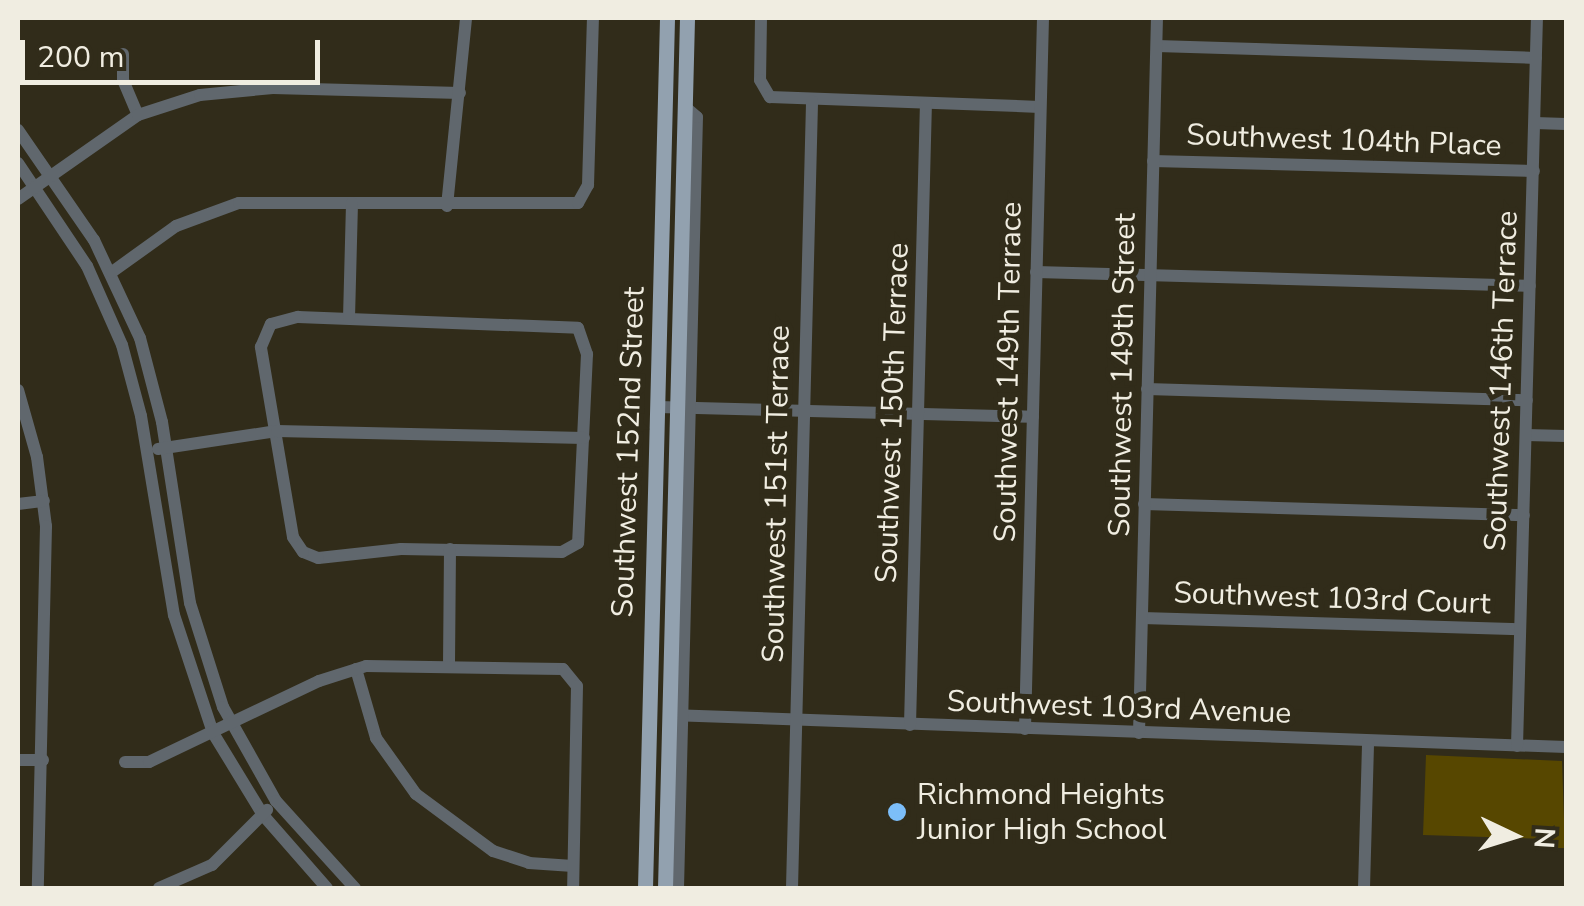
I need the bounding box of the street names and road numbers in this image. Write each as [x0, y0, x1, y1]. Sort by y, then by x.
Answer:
street label: Southwest 104th Place [1186, 118, 1502, 164]
street label: Southwest 149th Terrace [988, 201, 1030, 543]
street label: Southwest 146th Terrace [1478, 210, 1526, 552]
street label: Southwest 149th Street [1102, 213, 1144, 537]
street label: Southwest 150th Terrace [869, 242, 917, 584]
street label: Southwest 152nd Street [605, 286, 653, 618]
street label: Southwest 151st Terrace [756, 325, 798, 663]
street label: Southwest 103rd Court [1173, 575, 1491, 623]
street label: Southwest 103rd Avenue [946, 684, 1292, 732]

